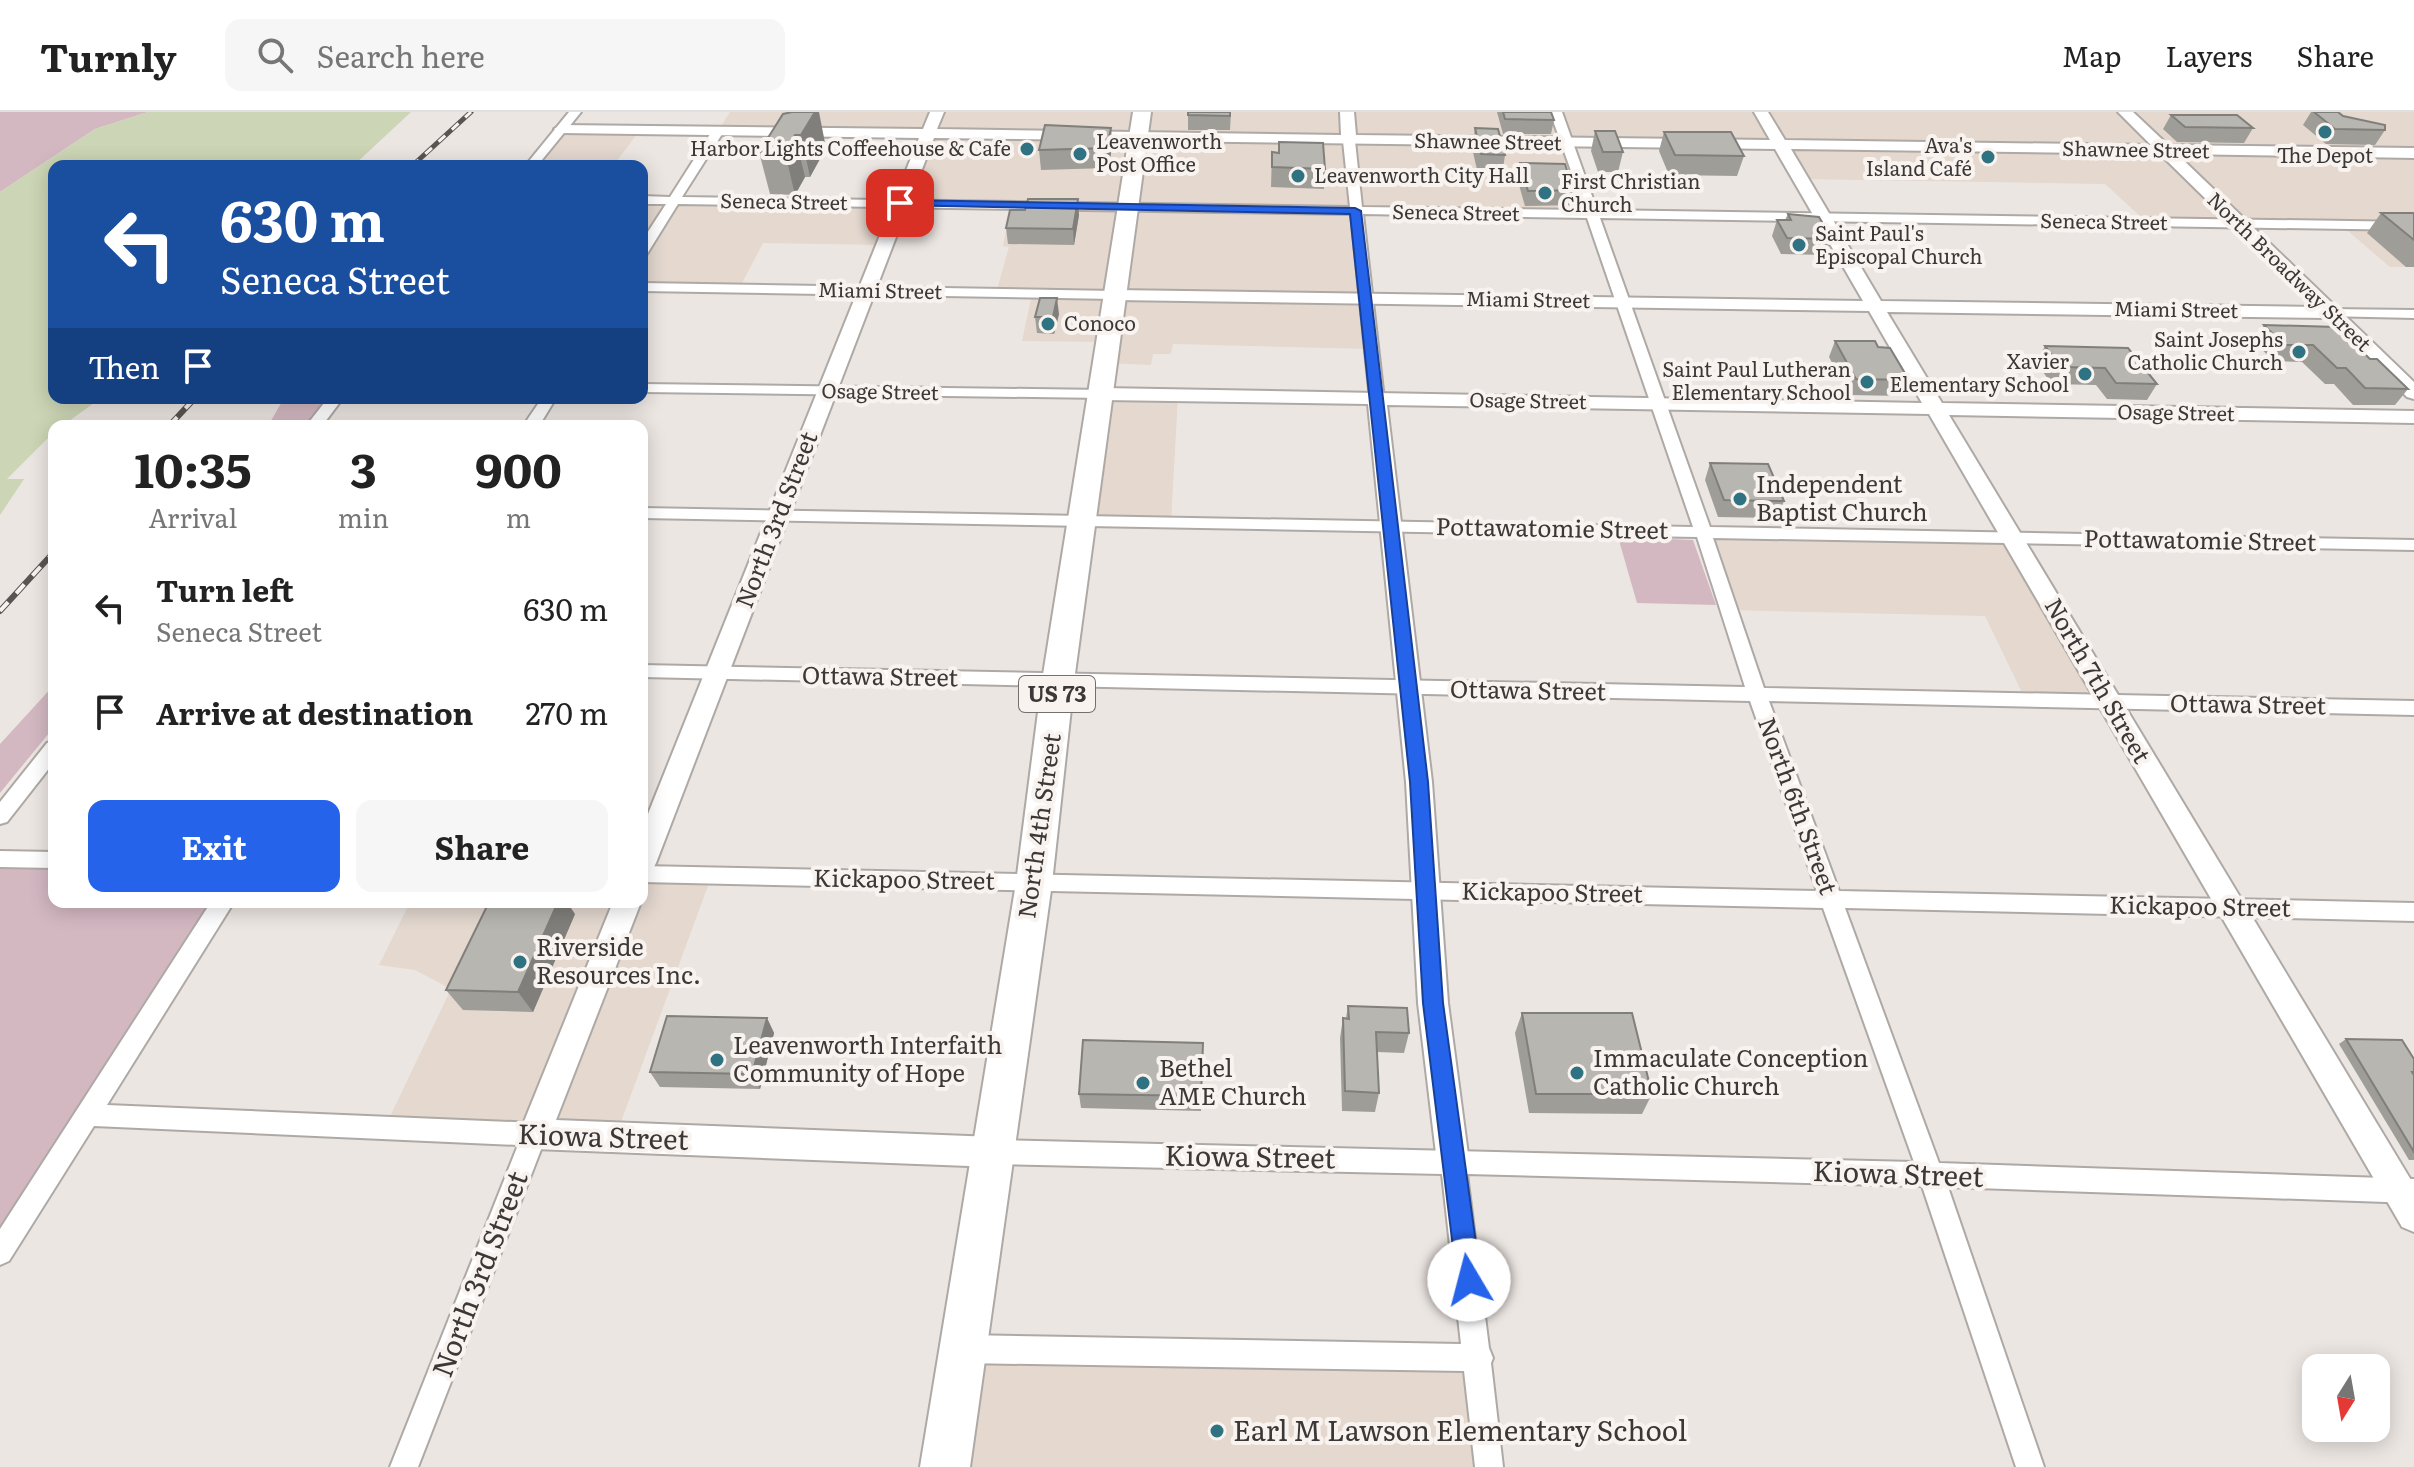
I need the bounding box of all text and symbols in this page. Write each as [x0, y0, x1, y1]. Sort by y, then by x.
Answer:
search box [225, 19, 785, 91]
text: Turnly [40, 27, 177, 84]
icon: search [253, 33, 297, 77]
text: Search here [317, 33, 485, 77]
text: Map [2062, 34, 2121, 76]
text: Layers [2165, 34, 2252, 76]
text: Share [2296, 34, 2374, 76]
marker: The Depot [2316, 123, 2334, 141]
street label: Shawnee Street [1414, 124, 1562, 156]
place label: Leavenworth Post Office [1096, 125, 1222, 178]
place label: Ava's Island Café [1866, 129, 1972, 182]
place label: Harbor Lights Coffeehouse & Cafe [690, 132, 1011, 162]
street label: Shawnee Street [2062, 132, 2210, 164]
place label: The Depot [2277, 139, 2373, 169]
marker: Harbor Lights Coffeehouse & Cafe [1018, 140, 1036, 158]
marker: Leavenworth Post Office [1071, 145, 1089, 163]
marker: Ava's Island Café [1979, 148, 1997, 166]
place label: Leavenworth City Hall [1314, 159, 1529, 189]
place label: First Christian Church [1561, 165, 1701, 218]
marker: Leavenworth City Hall [1289, 167, 1307, 185]
pin [866, 169, 934, 237]
text: 630 m [220, 176, 385, 259]
icon: arrive [878, 181, 922, 225]
street label: Seneca Street [720, 184, 848, 216]
marker: First Christian Church [1536, 184, 1554, 202]
street label: North Broadway Street [2201, 184, 2379, 357]
icon: left [88, 192, 192, 296]
street label: Seneca Street [1392, 195, 1520, 227]
street label: Seneca Street [2040, 204, 2168, 236]
place label: Saint Paul's Episcopal Church [1815, 217, 1983, 270]
marker: Saint Paul's Episcopal Church [1790, 236, 1808, 254]
text: Seneca Street [220, 252, 450, 305]
street label: Miami Street [818, 273, 942, 305]
street label: Miami Street [1466, 282, 1590, 314]
street label: Miami Street [2114, 292, 2238, 324]
place label: Conoco [1064, 307, 1136, 337]
marker: Conoco [1039, 315, 1057, 333]
place label: Saint Josephs Catholic Church [2128, 323, 2283, 376]
marker: Saint Josephs Catholic Church [2290, 343, 2308, 361]
text: Then [88, 344, 160, 388]
icon: arrive [176, 344, 220, 388]
place label: Xavier Elementary School [1889, 345, 2070, 398]
place label: Saint Paul Lutheran Elementary School [1662, 353, 1851, 406]
marker: Xavier Elementary School [2076, 365, 2094, 383]
marker: Saint Paul Lutheran Elementary School [1858, 373, 1876, 391]
street label: Osage Street [821, 374, 939, 406]
street label: Osage Street [1469, 383, 1587, 415]
street label: Osage Street [2117, 395, 2235, 427]
street label: North 3rd Street [725, 425, 825, 613]
text: 10:35 [134, 432, 252, 503]
text: 3 [350, 432, 377, 503]
text: 900 [475, 432, 562, 503]
place label: Independent Baptist Church [1756, 465, 1928, 528]
marker: Independent Baptist Church [1731, 490, 1749, 508]
text: Arrival [149, 497, 237, 536]
text: min [338, 497, 389, 536]
text: m [506, 497, 531, 536]
street label: Pottawatomie Street [1435, 507, 1669, 546]
street label: Pottawatomie Street [2083, 519, 2317, 558]
text: Turn left [156, 567, 294, 611]
icon: left [88, 586, 132, 630]
text: 630 m [523, 586, 608, 630]
street label: North 7th Street [2038, 591, 2161, 769]
text: Seneca Street [156, 611, 322, 650]
street label: Ottawa Street [802, 656, 959, 693]
street label: Ottawa Street [1450, 670, 1607, 707]
road number: US 73 [1019, 676, 1095, 712]
street label: Ottawa Street [2170, 684, 2327, 721]
icon: arrive [88, 690, 132, 734]
text: Arrive at destination [156, 690, 473, 734]
text: 270 m [525, 690, 608, 734]
street label: North 6th Street [1751, 712, 1848, 899]
street label: North 4th Street [1007, 730, 1068, 921]
button: Exit [88, 800, 340, 892]
button: Share [356, 800, 608, 892]
street label: Kickapoo Street [813, 858, 995, 897]
street label: Kickapoo Street [1461, 871, 1643, 910]
street label: Kickapoo Street [2109, 885, 2291, 924]
place label: Riverside Resources Inc. [536, 928, 701, 991]
marker: Riverside Resources Inc. [511, 953, 529, 971]
place label: Leavenworth Interfaith Community of Hope [733, 1026, 1002, 1089]
place label: Immaculate Conception Catholic Church [1593, 1039, 1869, 1102]
place label: Bethel AME Church [1159, 1049, 1307, 1112]
marker: Leavenworth Interfaith Community of Hope [708, 1051, 726, 1069]
marker: Immaculate Conception Catholic Church [1568, 1064, 1586, 1082]
marker: Bethel AME Church [1134, 1074, 1152, 1092]
street label: Kiowa Street [517, 1111, 690, 1159]
street label: Kiowa Street [1164, 1133, 1337, 1178]
street label: Kiowa Street [1812, 1148, 1985, 1196]
street label: North 3rd Street [420, 1163, 537, 1382]
position arrow [1427, 1238, 1511, 1322]
north arrow [2302, 1354, 2390, 1442]
map controls [2302, 1354, 2390, 1442]
place label: Earl M Lawson Elementary School [1233, 1408, 1687, 1450]
marker: Earl M Lawson Elementary School [1208, 1422, 1226, 1440]

